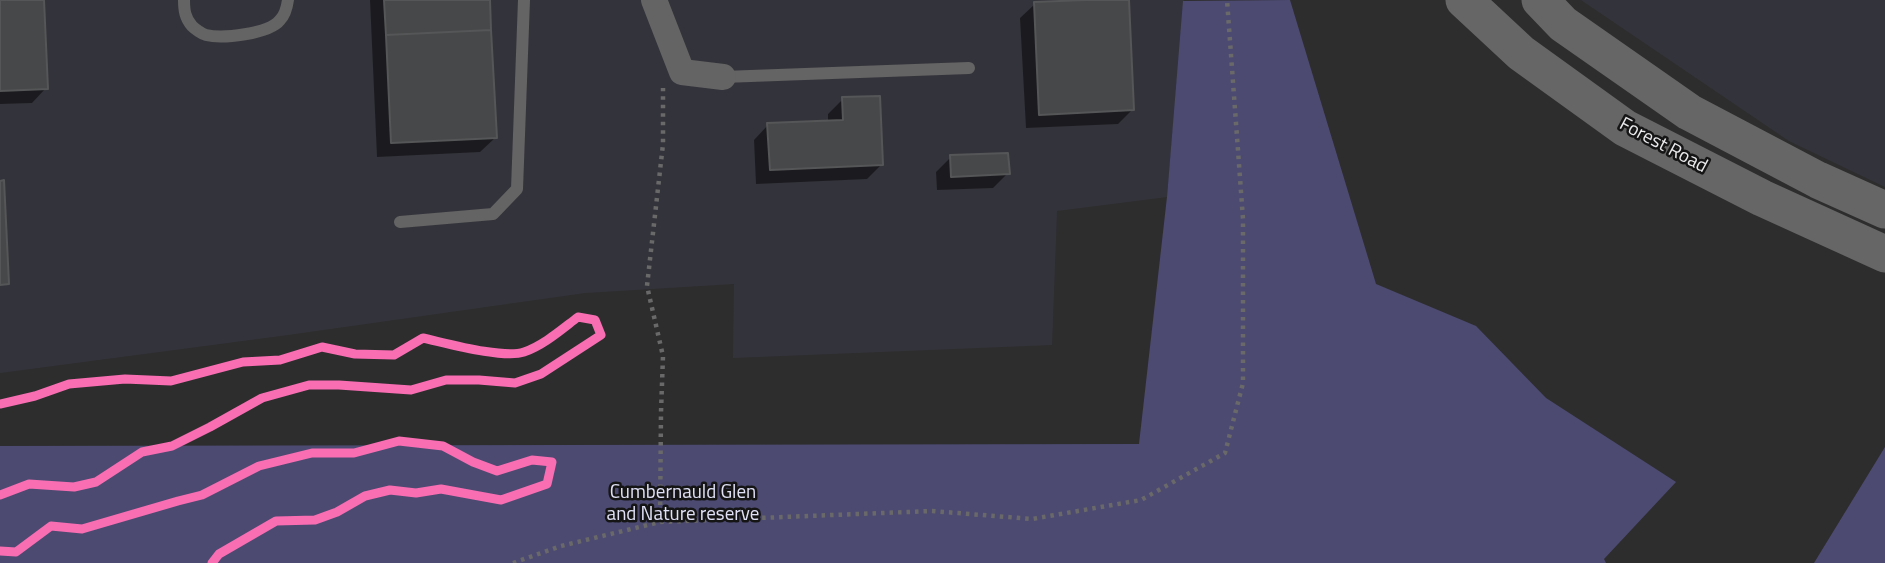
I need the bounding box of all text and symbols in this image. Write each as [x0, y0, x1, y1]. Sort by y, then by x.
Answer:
street label: Forest Road [1615, 113, 1711, 179]
park label: Cumbernauld Glen and Nature reserve [607, 482, 759, 526]

